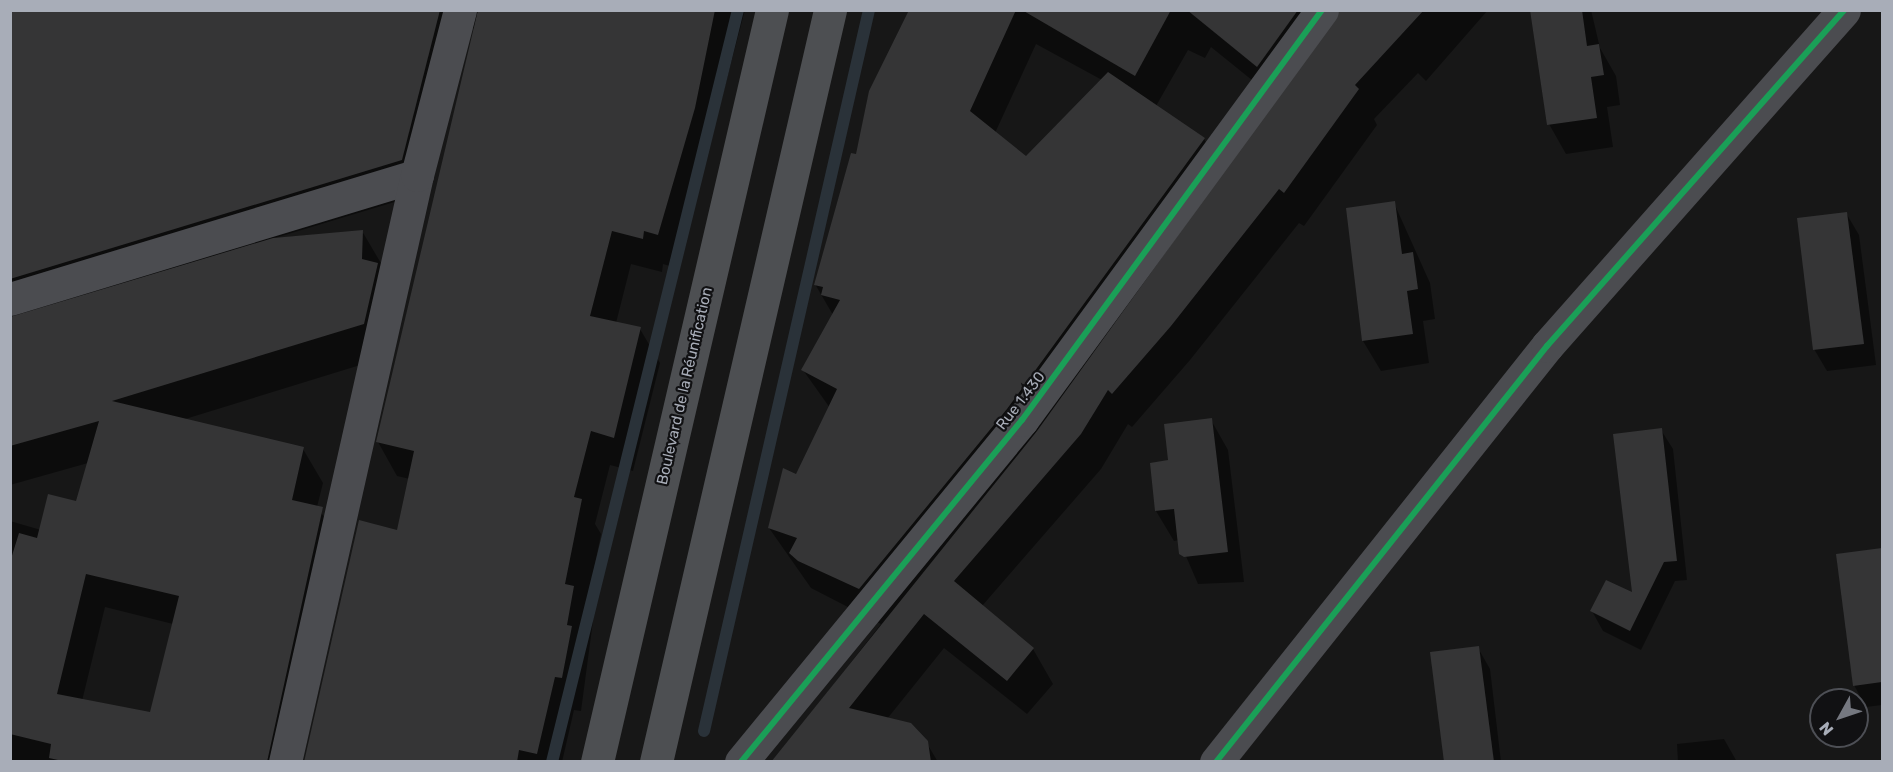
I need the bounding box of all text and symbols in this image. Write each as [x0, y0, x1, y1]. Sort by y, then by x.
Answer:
street label: Boulevard de la Réunification [653, 285, 717, 487]
street label: Rue 1.430 [993, 368, 1049, 434]
north arrow [1809, 688, 1869, 748]
text: N [1815, 718, 1837, 739]

